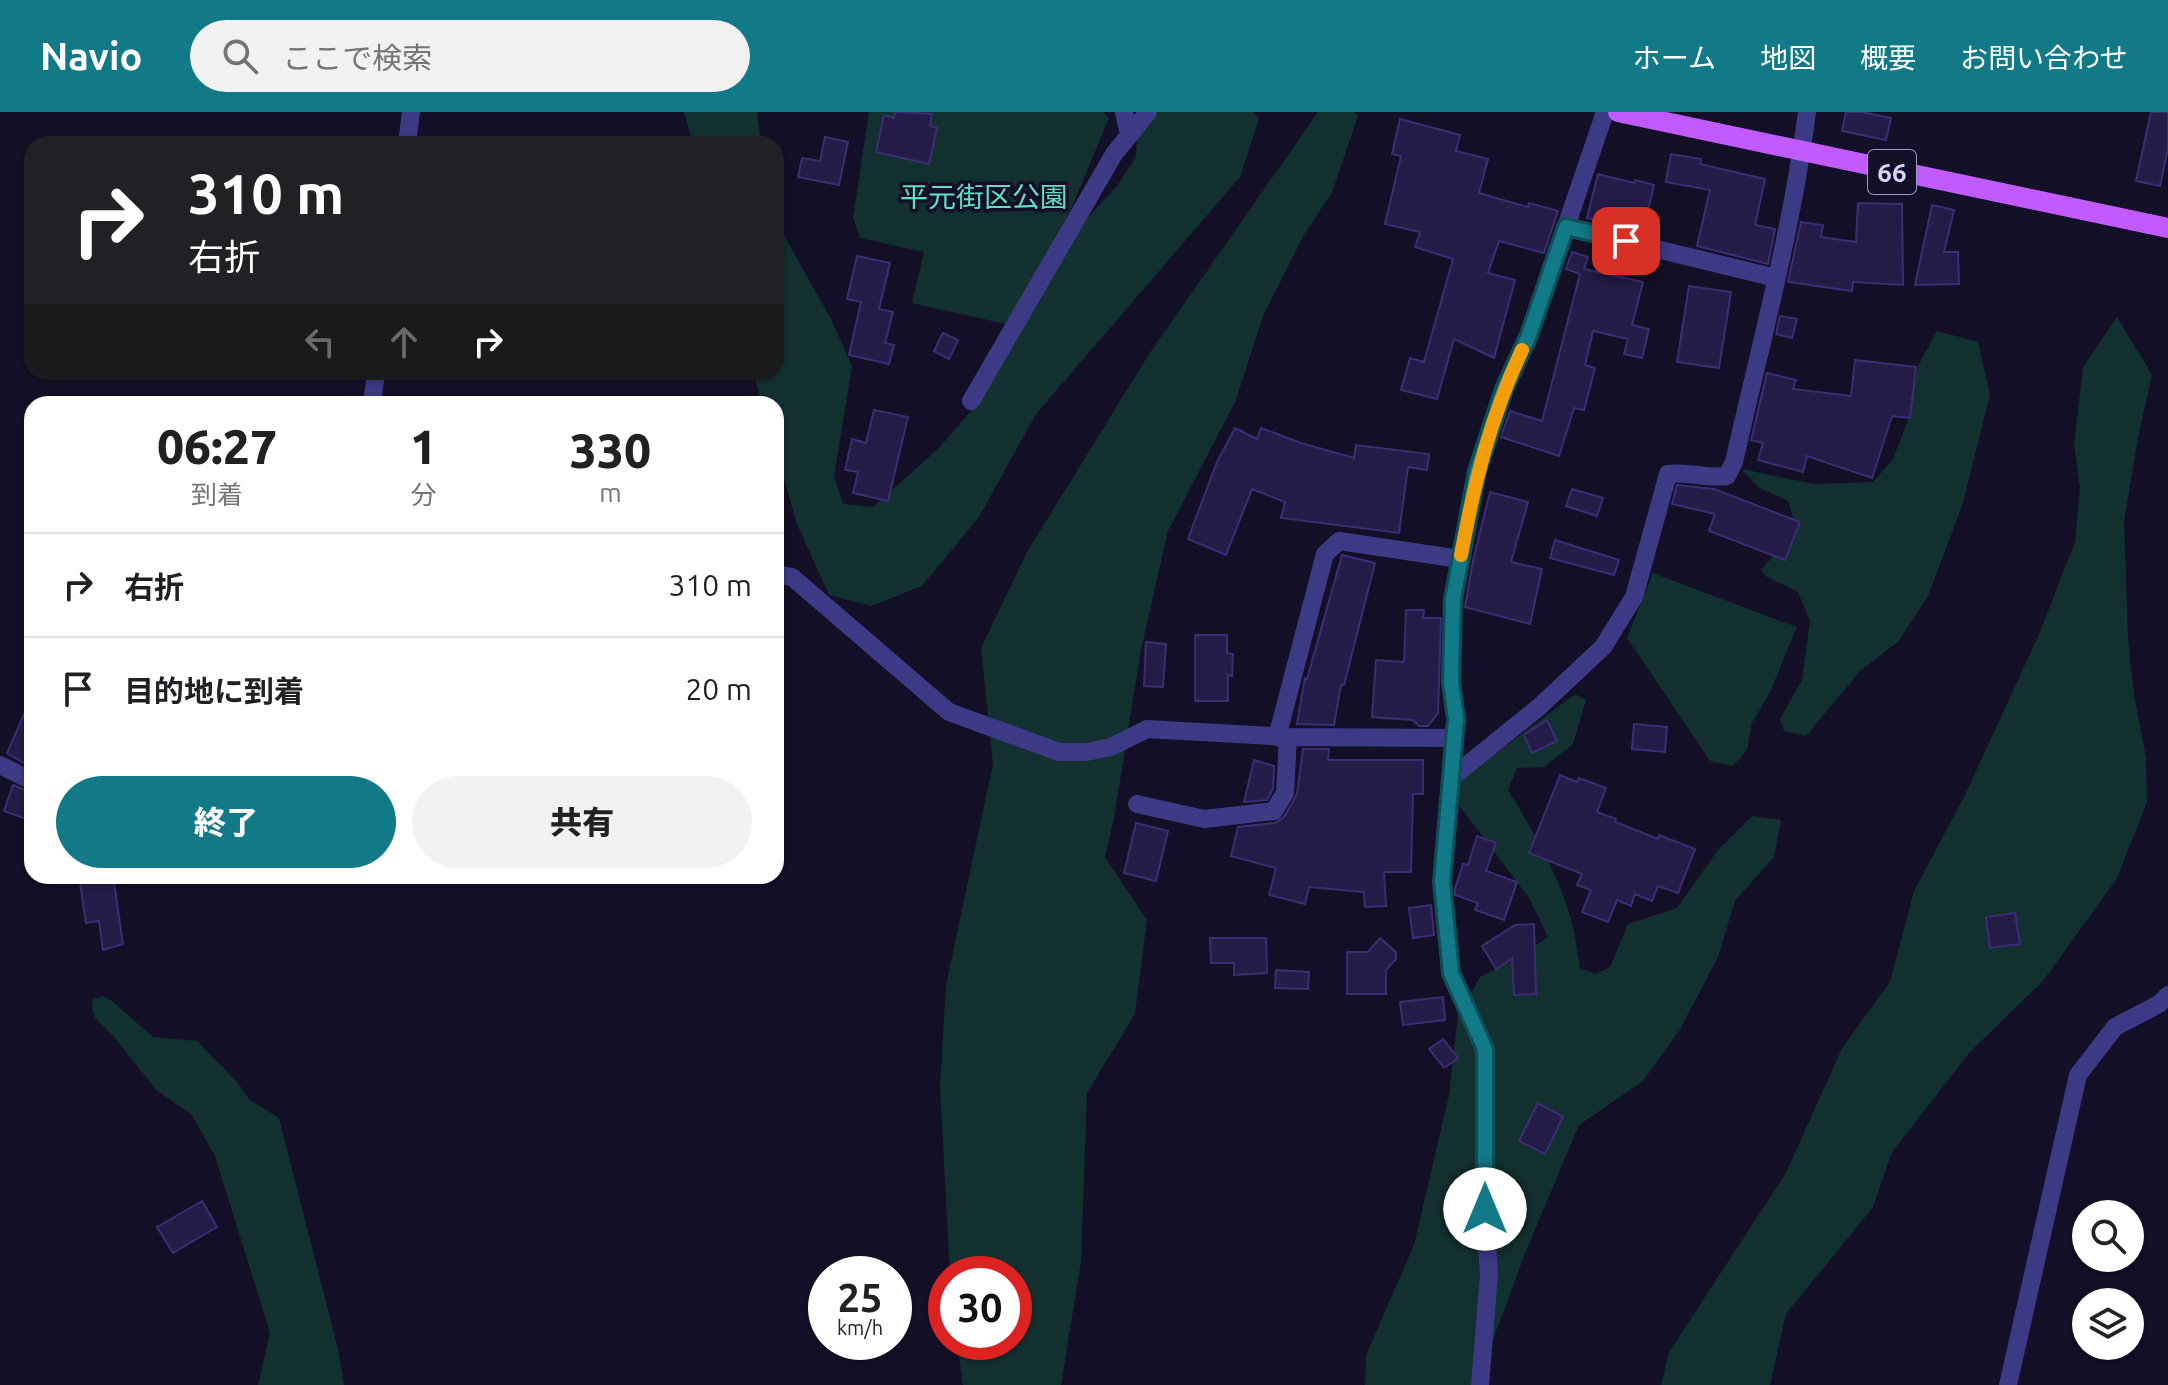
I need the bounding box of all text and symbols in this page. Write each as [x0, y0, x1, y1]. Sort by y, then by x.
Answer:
search box [190, 20, 750, 92]
icon: search [218, 34, 262, 78]
text: Navio [40, 35, 142, 77]
text: ここで検索 [282, 41, 432, 75]
text: ホーム [1633, 42, 1716, 73]
text: 地図 [1760, 42, 1816, 73]
text: 概要 [1860, 42, 1916, 73]
text: お問い合わせ [1960, 42, 2128, 73]
road number: 66 [1868, 150, 1916, 194]
text: 310 m [188, 162, 344, 225]
icon: right [56, 168, 160, 272]
park label: 平元街区公園 [900, 181, 1068, 212]
pin [1592, 207, 1660, 275]
icon: arrive [1604, 219, 1648, 263]
text: 右折 [188, 236, 260, 277]
icon: left [298, 320, 342, 364]
icon: ahead [382, 320, 426, 364]
icon: right [466, 320, 510, 364]
text: 06:27 [157, 419, 277, 473]
text: 1 [410, 419, 437, 473]
text: 330 [570, 423, 651, 477]
text: m [599, 478, 622, 507]
text: 到着 [191, 480, 243, 509]
text: 分 [410, 480, 436, 509]
icon: right [56, 563, 100, 607]
text: 310 m [668, 568, 752, 602]
text: 右折 [124, 570, 184, 604]
icon: arrive [56, 667, 100, 711]
text: 20 m [685, 672, 752, 706]
text: 目的地に到着 [124, 674, 304, 708]
button: 終了 [56, 776, 396, 868]
button: 共有 [412, 776, 752, 868]
position arrow [1443, 1167, 1527, 1251]
map controls [2072, 1200, 2144, 1360]
button: search [2072, 1200, 2144, 1272]
speed limit sign: 30 [928, 1256, 1032, 1360]
text: 25 [837, 1275, 883, 1320]
button: layers [2072, 1288, 2144, 1360]
text: km/h [837, 1316, 883, 1339]

